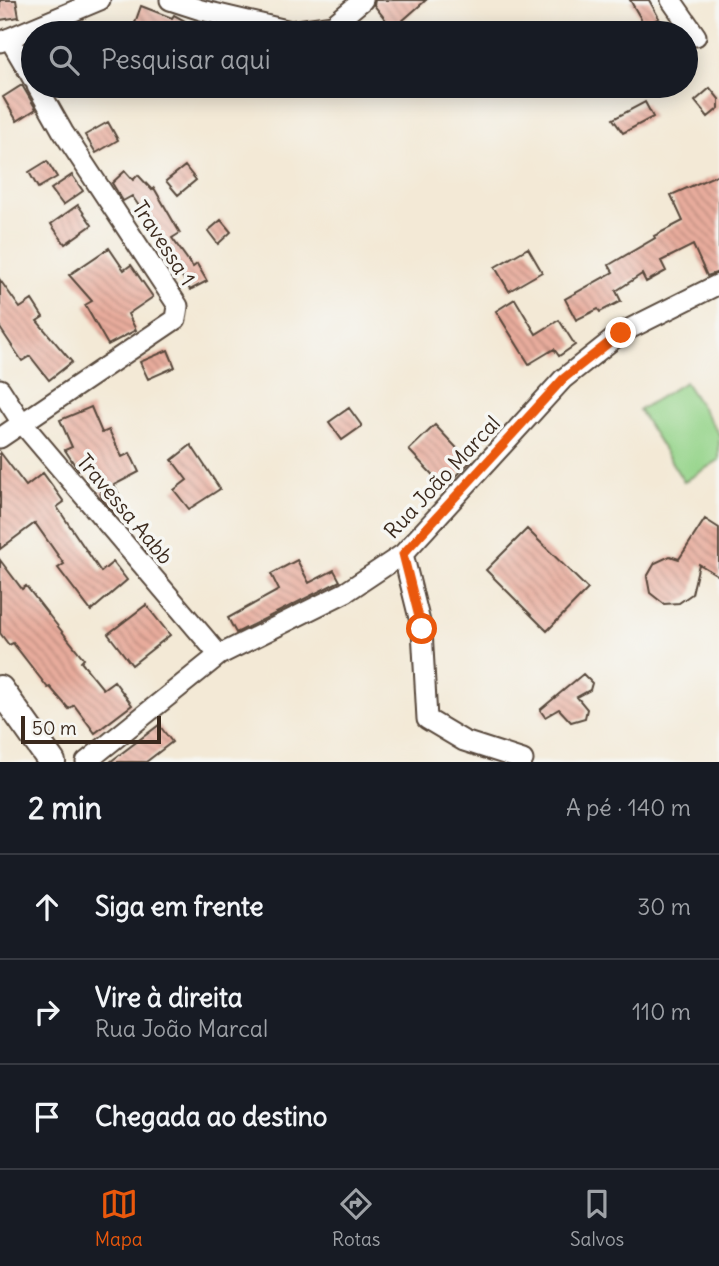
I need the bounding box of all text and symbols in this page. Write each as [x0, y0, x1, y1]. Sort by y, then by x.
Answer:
search box [21, 21, 698, 98]
icon: search [45, 41, 83, 79]
text: Pesquisar aqui [101, 43, 270, 76]
street label: Travessa 1 [127, 195, 201, 291]
route end [605, 317, 636, 348]
street label: Rua João Marcal [378, 410, 506, 544]
street label: Travessa Aabb [71, 448, 179, 570]
route start [406, 613, 437, 644]
scale bar [21, 713, 161, 745]
text: 50 m [32, 716, 77, 740]
text: 2 min [28, 789, 102, 827]
text: A pé · 140 m [566, 793, 691, 822]
icon: ahead [28, 888, 66, 926]
text: Siga em frente [95, 890, 263, 923]
text: 30 m [637, 892, 691, 921]
text: Vire à direita [95, 981, 243, 1014]
icon: right [28, 993, 66, 1031]
text: 110 m [632, 997, 691, 1026]
text: Rua João Marcal [95, 1014, 268, 1043]
icon: arrive [28, 1098, 66, 1136]
text: Chegada ao destino [95, 1100, 327, 1133]
tab: Mapa [95, 1185, 143, 1251]
tab: Rotas [332, 1185, 380, 1251]
tab: Salvos [570, 1185, 624, 1251]

